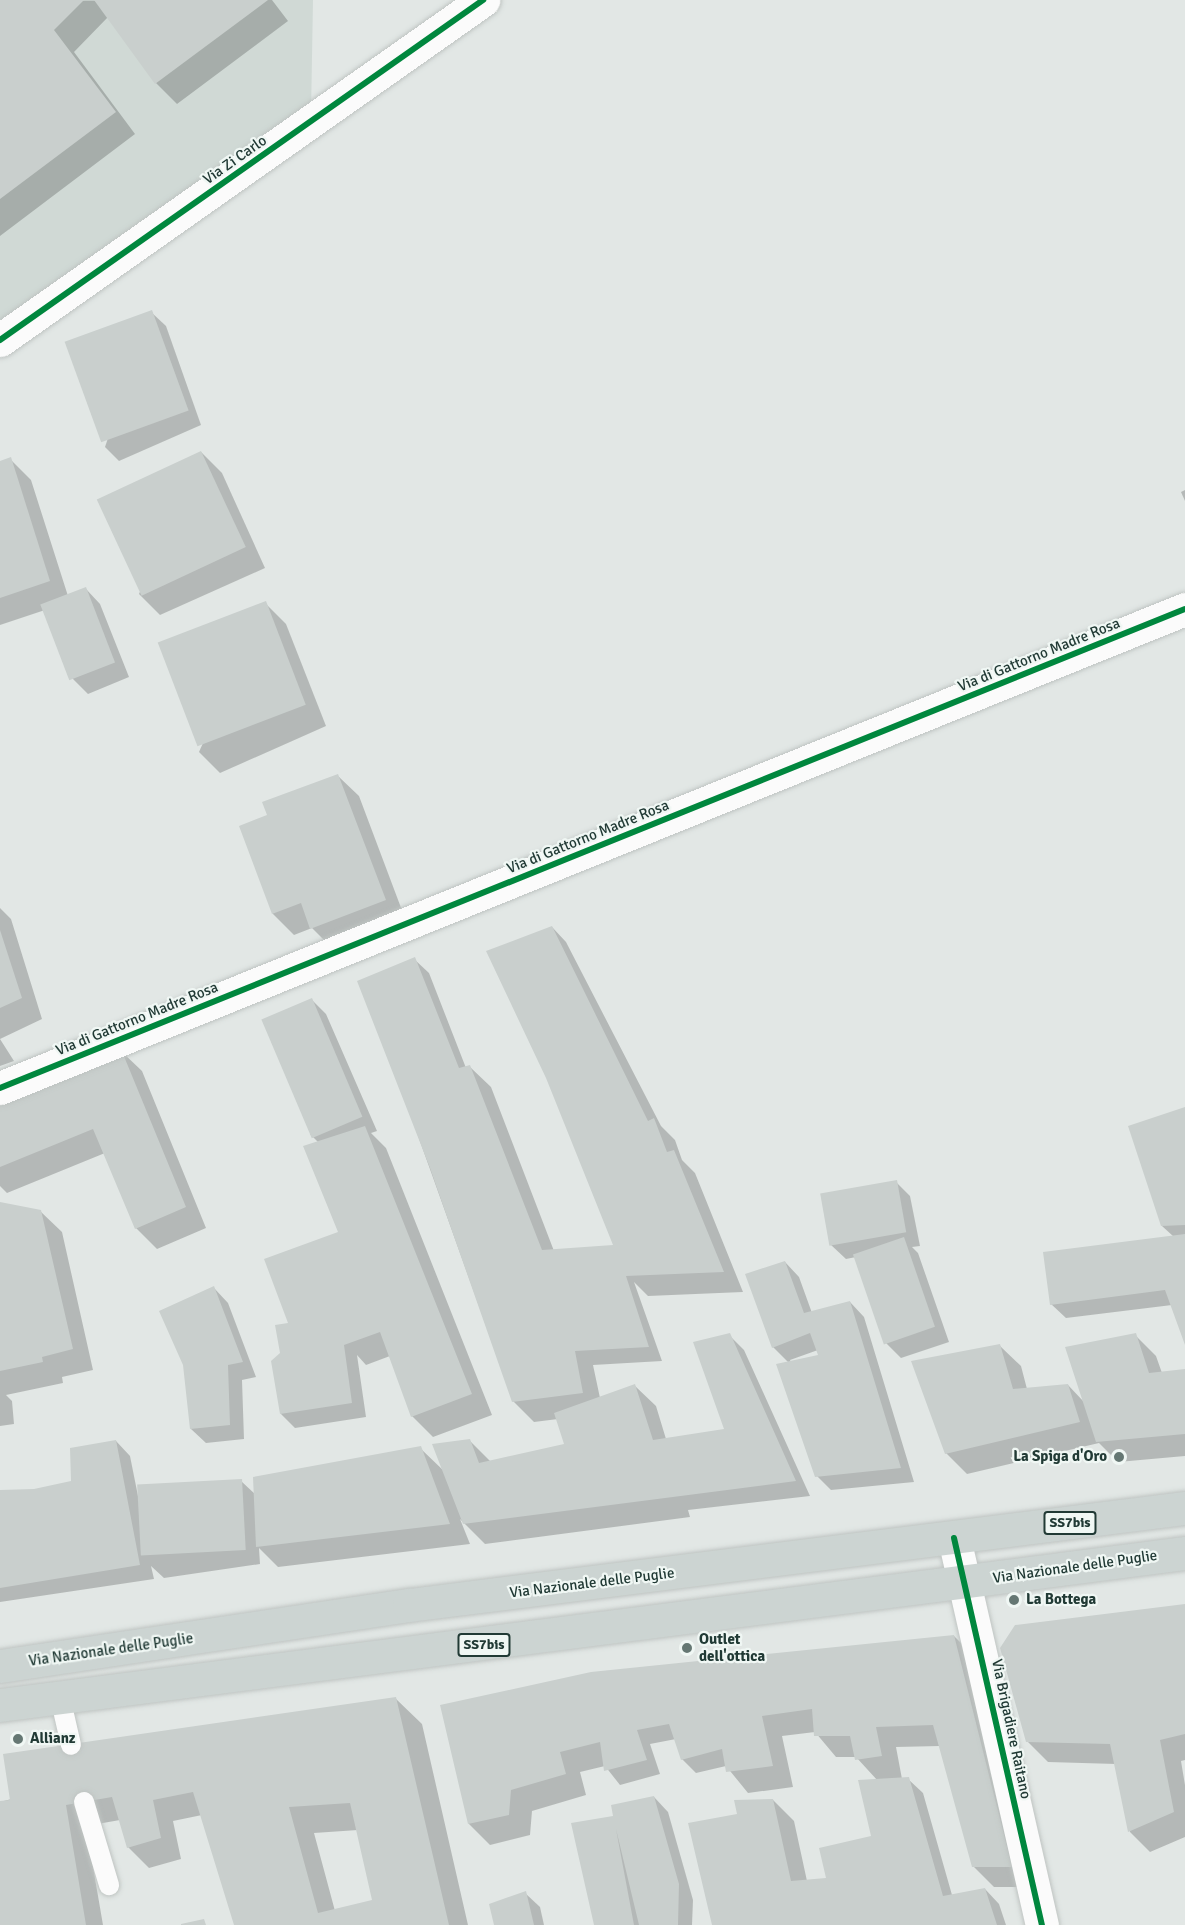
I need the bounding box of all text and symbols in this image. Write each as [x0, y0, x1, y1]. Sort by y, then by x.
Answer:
street label: Via Zi Carlo [200, 132, 270, 188]
street label: Via di Gattorno Madre Rosa [955, 614, 1123, 696]
street label: Via di Gattorno Madre Rosa [504, 796, 672, 878]
street label: Via di Gattorno Madre Rosa [53, 978, 221, 1060]
place label: La Spiga d'Oro [1013, 1448, 1107, 1466]
marker: La Spiga d'Oro [1112, 1450, 1126, 1464]
road number: SS7bis [1043, 1512, 1097, 1534]
street label: Via Nazionale delle Puglie [992, 1547, 1158, 1587]
street label: Via Nazionale delle Puglie [509, 1564, 675, 1602]
place label: La Bottega [1026, 1591, 1096, 1609]
marker: La Bottega [1007, 1593, 1021, 1607]
street label: Via Nazionale delle Puglie [28, 1630, 194, 1670]
place label: Outlet dell'ottica [699, 1630, 765, 1665]
road number: SS7bis [457, 1634, 511, 1656]
marker: Outlet dell'ottica [680, 1641, 694, 1655]
street label: Via Brigadiere Raitano [987, 1657, 1035, 1801]
place label: Allianz [30, 1730, 76, 1748]
marker: Allianz [11, 1732, 25, 1746]

